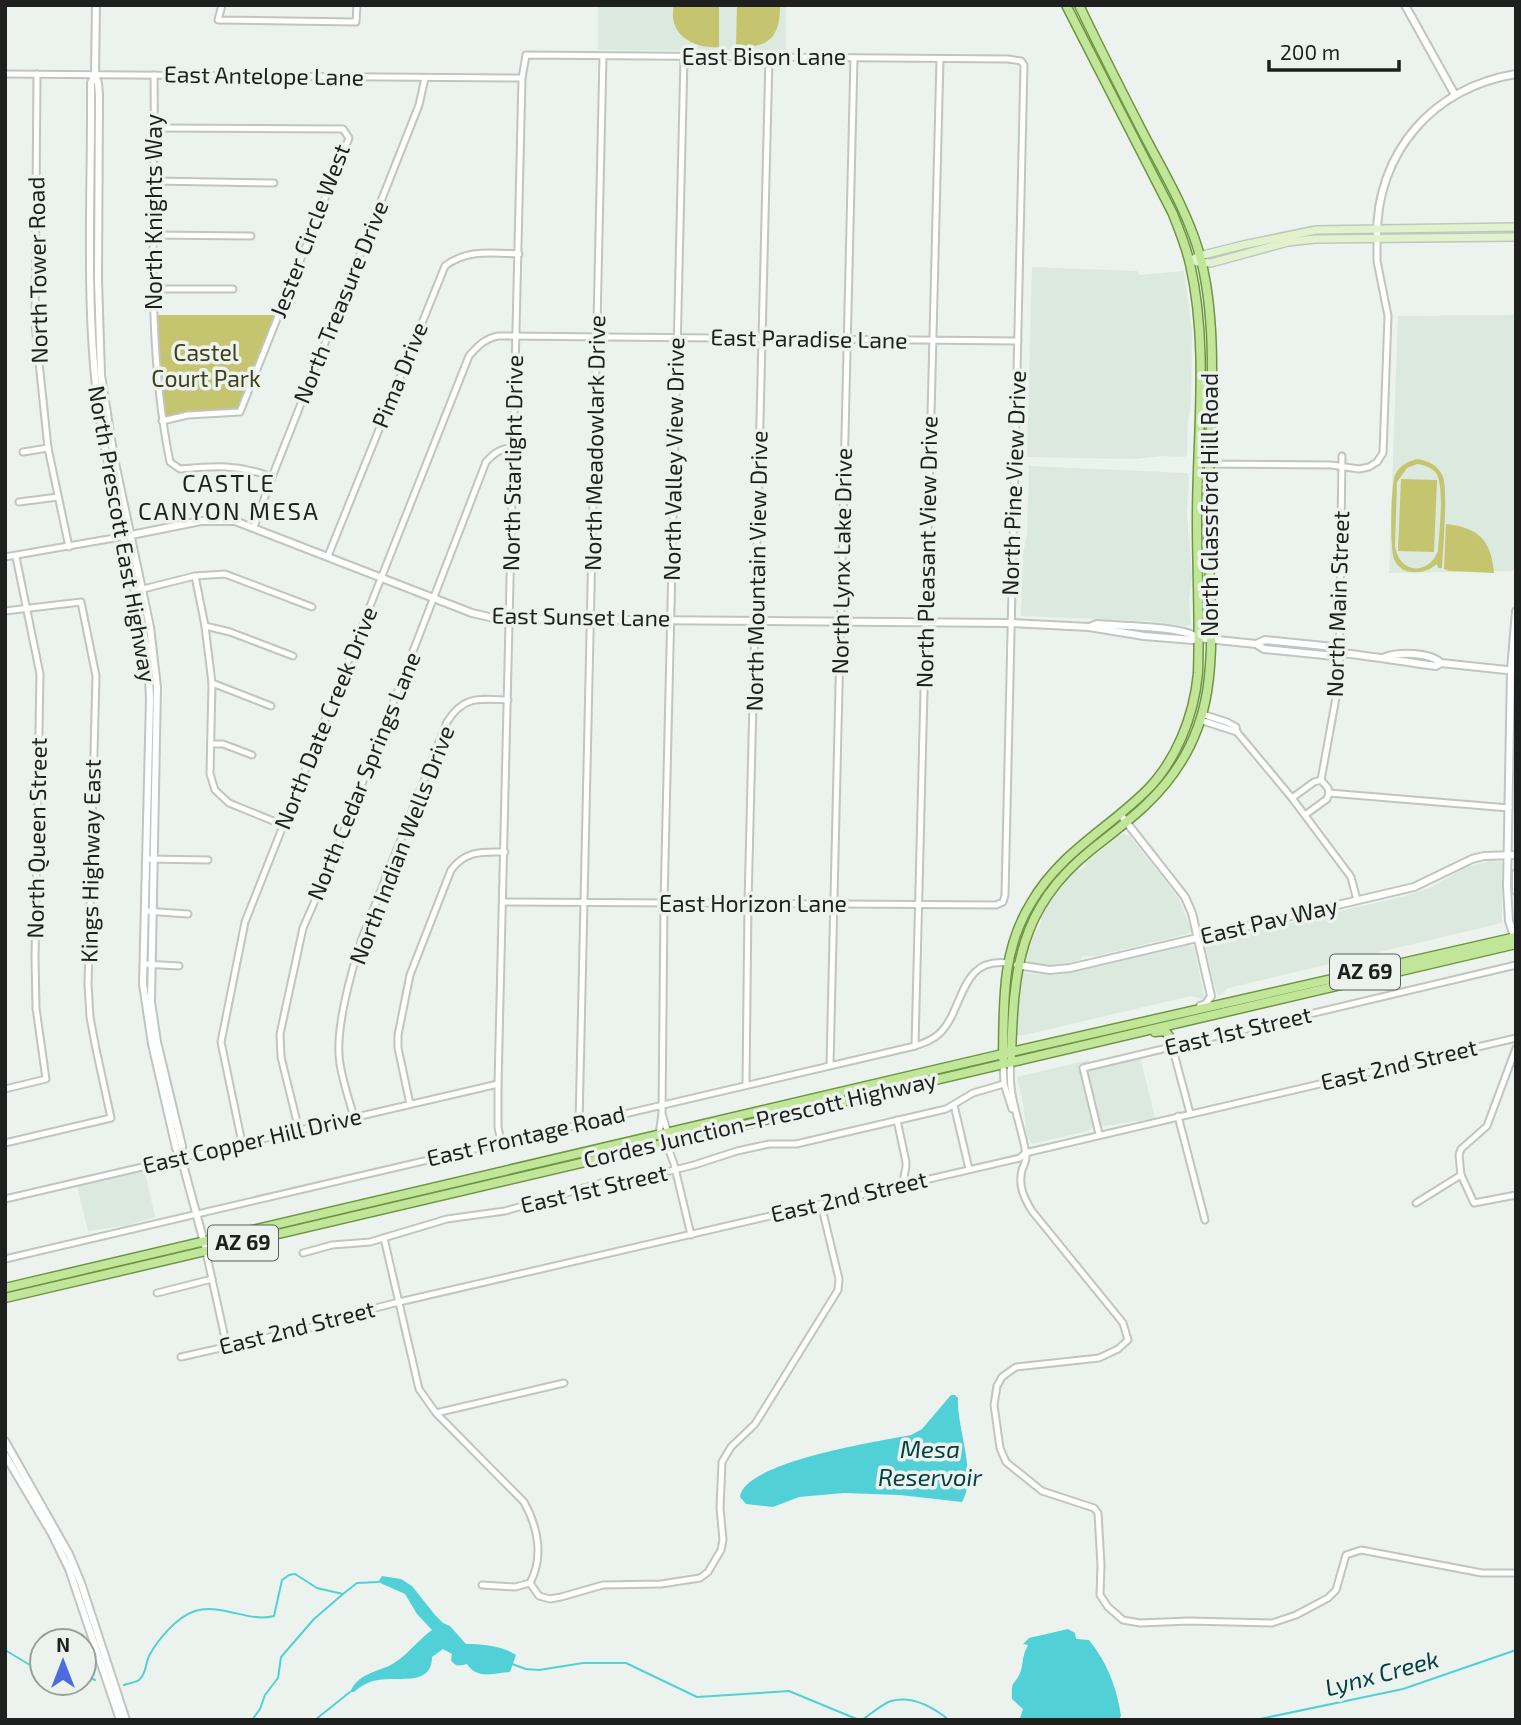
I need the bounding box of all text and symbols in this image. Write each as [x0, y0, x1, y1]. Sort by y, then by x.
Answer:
scale bar [1269, 28, 1398, 72]
text: 200 m [1280, 39, 1340, 64]
street label: East Bison Lane [682, 42, 846, 70]
street label: East Antelope Lane [164, 59, 364, 91]
street label: North Knights Way [139, 114, 167, 310]
street label: Jester Circle West [263, 140, 355, 322]
street label: North Tower Road [21, 176, 53, 364]
street label: North Treasure Drive [287, 196, 394, 407]
street label: North Meadowlark Drive [578, 315, 610, 571]
street label: Pima Drive [365, 318, 433, 432]
street label: East Paradise Lane [710, 322, 908, 354]
street label: North Valley View Drive [657, 337, 689, 581]
park label: Castel Court Park [151, 338, 261, 392]
street label: North Starlight Drive [496, 355, 528, 571]
street label: North Pine View Drive [995, 370, 1031, 596]
street label: North Glassford Hill Road [1195, 373, 1223, 637]
street label: North Prescott East Highway [83, 383, 163, 685]
street label: North Pleasant View Drive [910, 416, 942, 688]
street label: North Mountain View Drive [740, 430, 772, 712]
street label: North Lynx Lake Drive [825, 447, 857, 675]
district label: CASTLE CANYON MESA [138, 468, 320, 525]
street label: North Main Street [1320, 510, 1354, 698]
street label: East Sunset Lane [492, 600, 671, 632]
street label: North Date Creek Drive [268, 602, 383, 833]
street label: North Cedar Springs Lane [300, 647, 426, 904]
street label: North Indian Wells Drive [343, 721, 460, 968]
street label: North Queen Street [20, 737, 52, 939]
street label: Kings Highway East [74, 759, 106, 963]
street label: East Horizon Lane [659, 889, 847, 917]
street label: East Pav Way [1197, 891, 1340, 949]
road number: AZ 69 [1330, 954, 1400, 990]
street label: East 1st Street [1162, 999, 1314, 1061]
street label: East 2nd Street [1318, 1032, 1480, 1096]
street label: Cordes Junction–Prescott Highway [581, 1065, 939, 1173]
street label: East Frontage Road [424, 1099, 628, 1172]
street label: East Copper Hill Drive [139, 1101, 364, 1179]
street label: East 1st Street [518, 1157, 670, 1219]
street label: East 2nd Street [768, 1164, 930, 1228]
road number: AZ 69 [208, 1226, 278, 1260]
street label: East 2nd Street [216, 1294, 378, 1360]
water label: Mesa Reservoir [878, 1434, 982, 1491]
north arrow [28, 1627, 98, 1697]
text: N [56, 1633, 70, 1656]
water label: Lynx Creek [1321, 1643, 1442, 1702]

